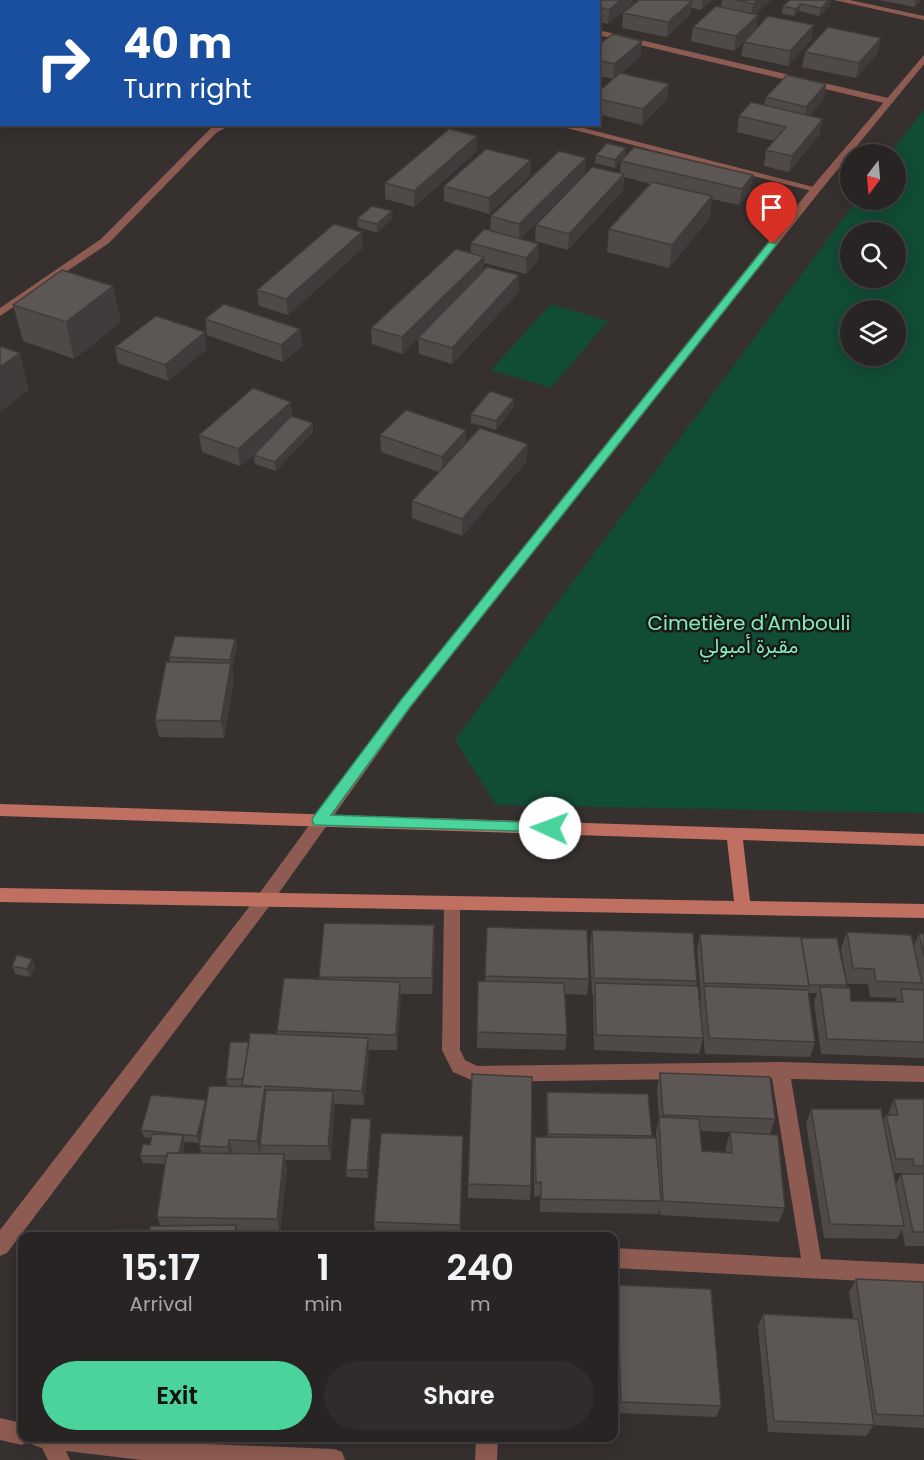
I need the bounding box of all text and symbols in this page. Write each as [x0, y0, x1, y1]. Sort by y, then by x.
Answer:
text: 40 m [123, 14, 232, 73]
icon: right [24, 24, 102, 102]
text: Turn right [123, 70, 252, 107]
north arrow [840, 144, 906, 210]
map controls [840, 144, 906, 366]
pin [746, 182, 797, 244]
icon: arrive [755, 191, 788, 224]
button: search [840, 222, 906, 288]
button: layers [840, 300, 906, 366]
park label: Cimetière d'Ambouli مقبرة أمبولي [648, 609, 850, 662]
position arrow [518, 796, 582, 860]
text: 15:17 [122, 1242, 200, 1293]
text: 1 [317, 1242, 330, 1293]
text: 240 [446, 1242, 514, 1293]
text: Arrival [130, 1290, 193, 1318]
text: min [304, 1290, 343, 1318]
text: m [470, 1290, 491, 1318]
button: Exit [42, 1361, 312, 1430]
button: Share [324, 1361, 594, 1430]

